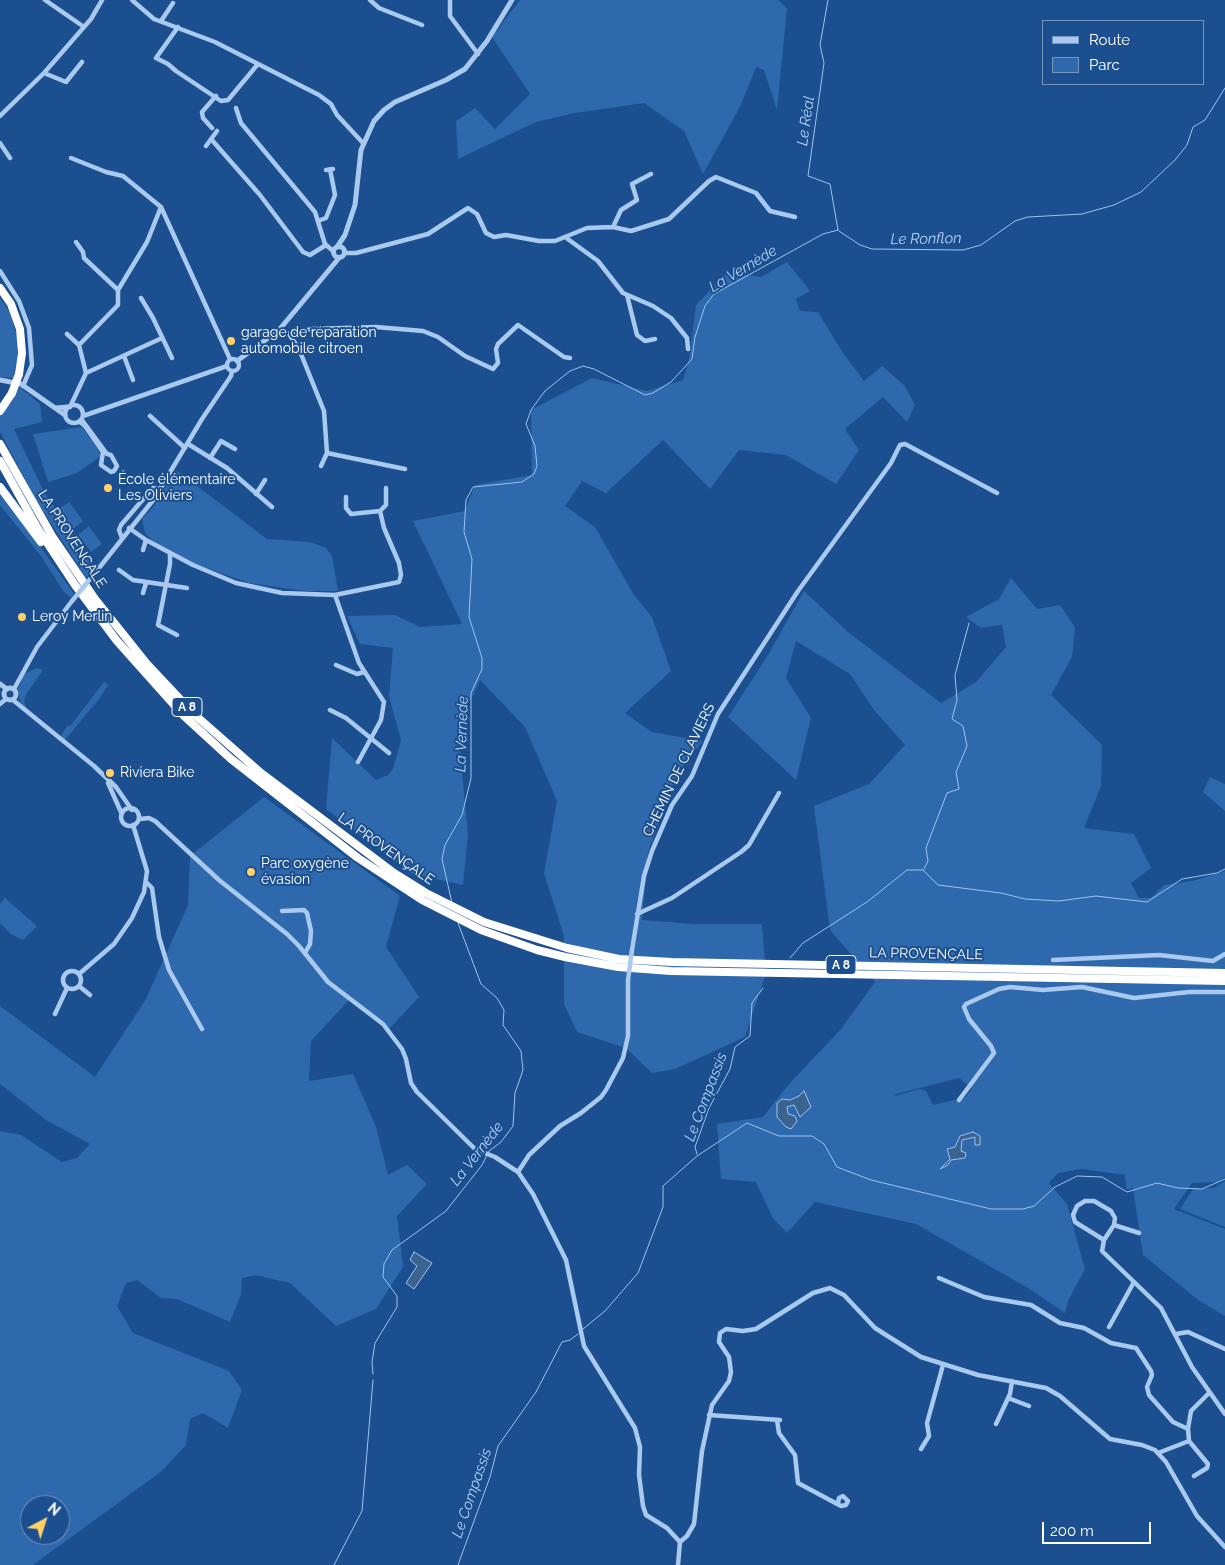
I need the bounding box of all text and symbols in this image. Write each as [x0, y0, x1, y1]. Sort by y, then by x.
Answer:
legend [1042, 20, 1205, 85]
text: Route [1089, 31, 1130, 49]
text: Parc [1089, 56, 1120, 74]
water label: Le Réal [794, 95, 818, 147]
water label: Le Ronflon [890, 229, 962, 249]
water label: La Vernède [706, 242, 780, 296]
place label: garage de réparation automobile citroen [241, 325, 377, 358]
marker: garage de réparation automobile citroen [225, 335, 237, 347]
place label: École élémentaire Les Oliviers [118, 472, 236, 504]
marker: École élémentaire Les Oliviers [102, 482, 114, 494]
street label: LA PROVENÇALE [34, 487, 110, 591]
place label: Leroy Merlin [32, 609, 112, 625]
marker: Leroy Merlin [16, 611, 28, 623]
water label: La Vernède [452, 696, 472, 772]
road number: A 8 [172, 698, 202, 716]
street label: CHEMIN DE CLAVIERS [639, 701, 719, 839]
place label: Riviera Bike [120, 765, 195, 781]
marker: Riviera Bike [104, 767, 116, 779]
street label: LA PROVENÇALE [335, 810, 437, 888]
place label: Parc oxygène évasion [261, 856, 349, 889]
marker: Parc oxygène évasion [245, 866, 257, 878]
street label: LA PROVENÇALE [869, 945, 983, 963]
road number: A 8 [826, 956, 856, 974]
water label: Le Compassis [681, 1050, 731, 1144]
water label: La Vernède [446, 1118, 508, 1190]
water label: Le Compassis [448, 1446, 496, 1540]
north arrow [20, 1495, 70, 1545]
text: N [45, 1500, 63, 1519]
scale bar [1045, 1512, 1154, 1544]
text: 200 m [1050, 1522, 1094, 1540]

